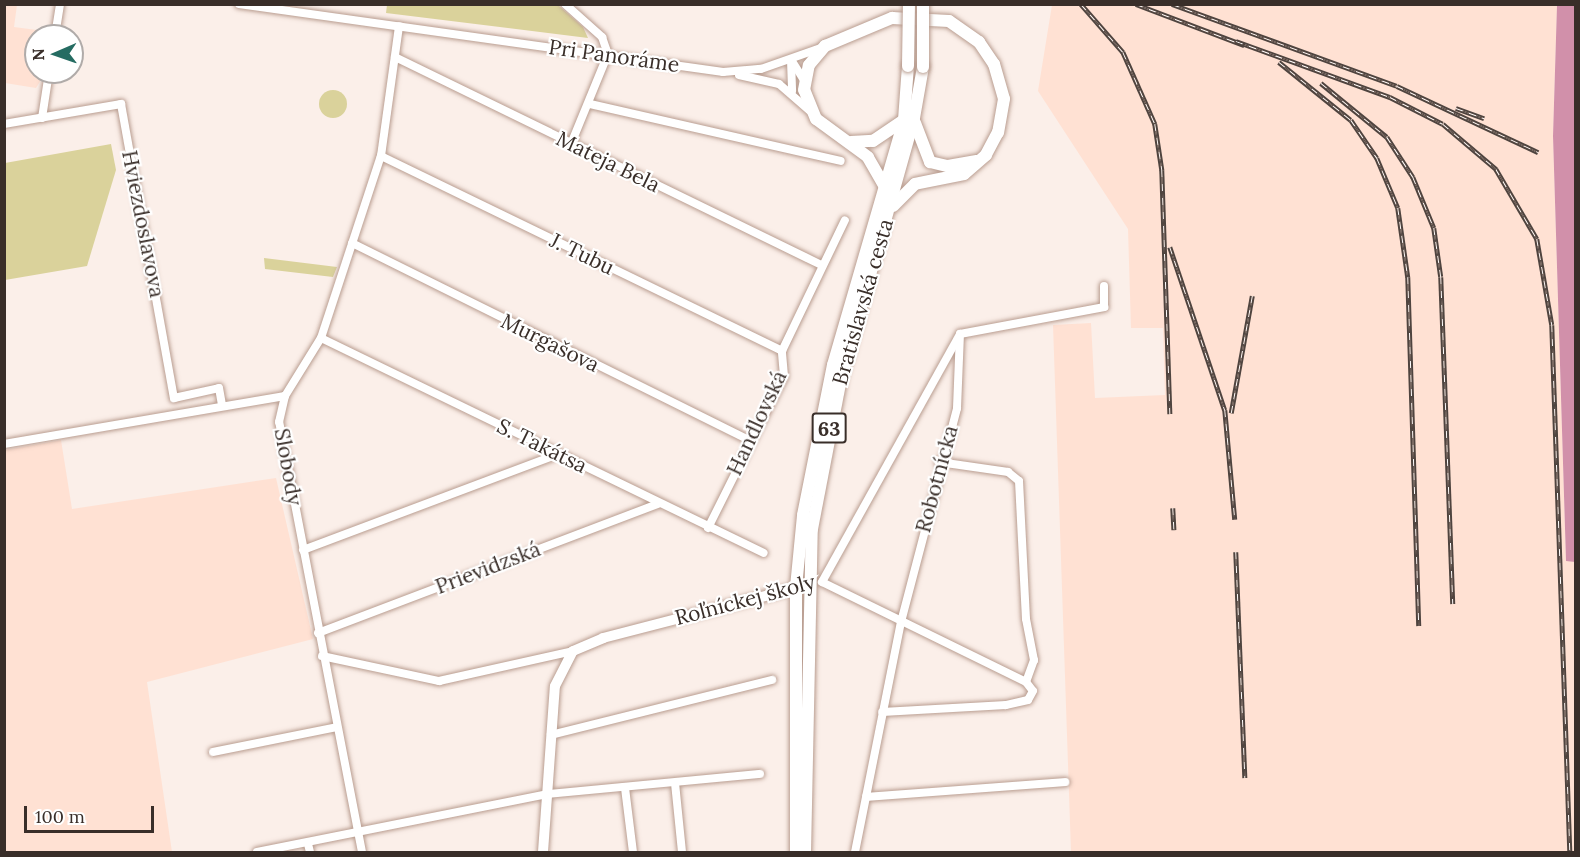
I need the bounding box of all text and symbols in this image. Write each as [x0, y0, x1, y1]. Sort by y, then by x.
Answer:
north arrow [24, 24, 84, 84]
street label: Pri Panoráme [547, 34, 681, 78]
text: N [28, 48, 48, 61]
street label: Mateja Bela [552, 126, 664, 198]
street label: Hviezdoslavova [116, 148, 170, 300]
street label: Bratislavská cesta [827, 216, 899, 388]
street label: J. Tubu [546, 228, 618, 280]
street label: Murgašova [497, 308, 603, 378]
street label: Handlovská [722, 367, 792, 479]
road number: 63 [811, 411, 847, 445]
street label: S. Takátsa [493, 413, 591, 479]
street label: Robotnícka [911, 423, 963, 535]
street label: Slobody [269, 426, 307, 508]
street label: Prievidzská [432, 536, 544, 600]
street label: Roľníckej školy [672, 569, 818, 631]
scale bar [27, 794, 158, 832]
text: 100 m [35, 805, 85, 828]

